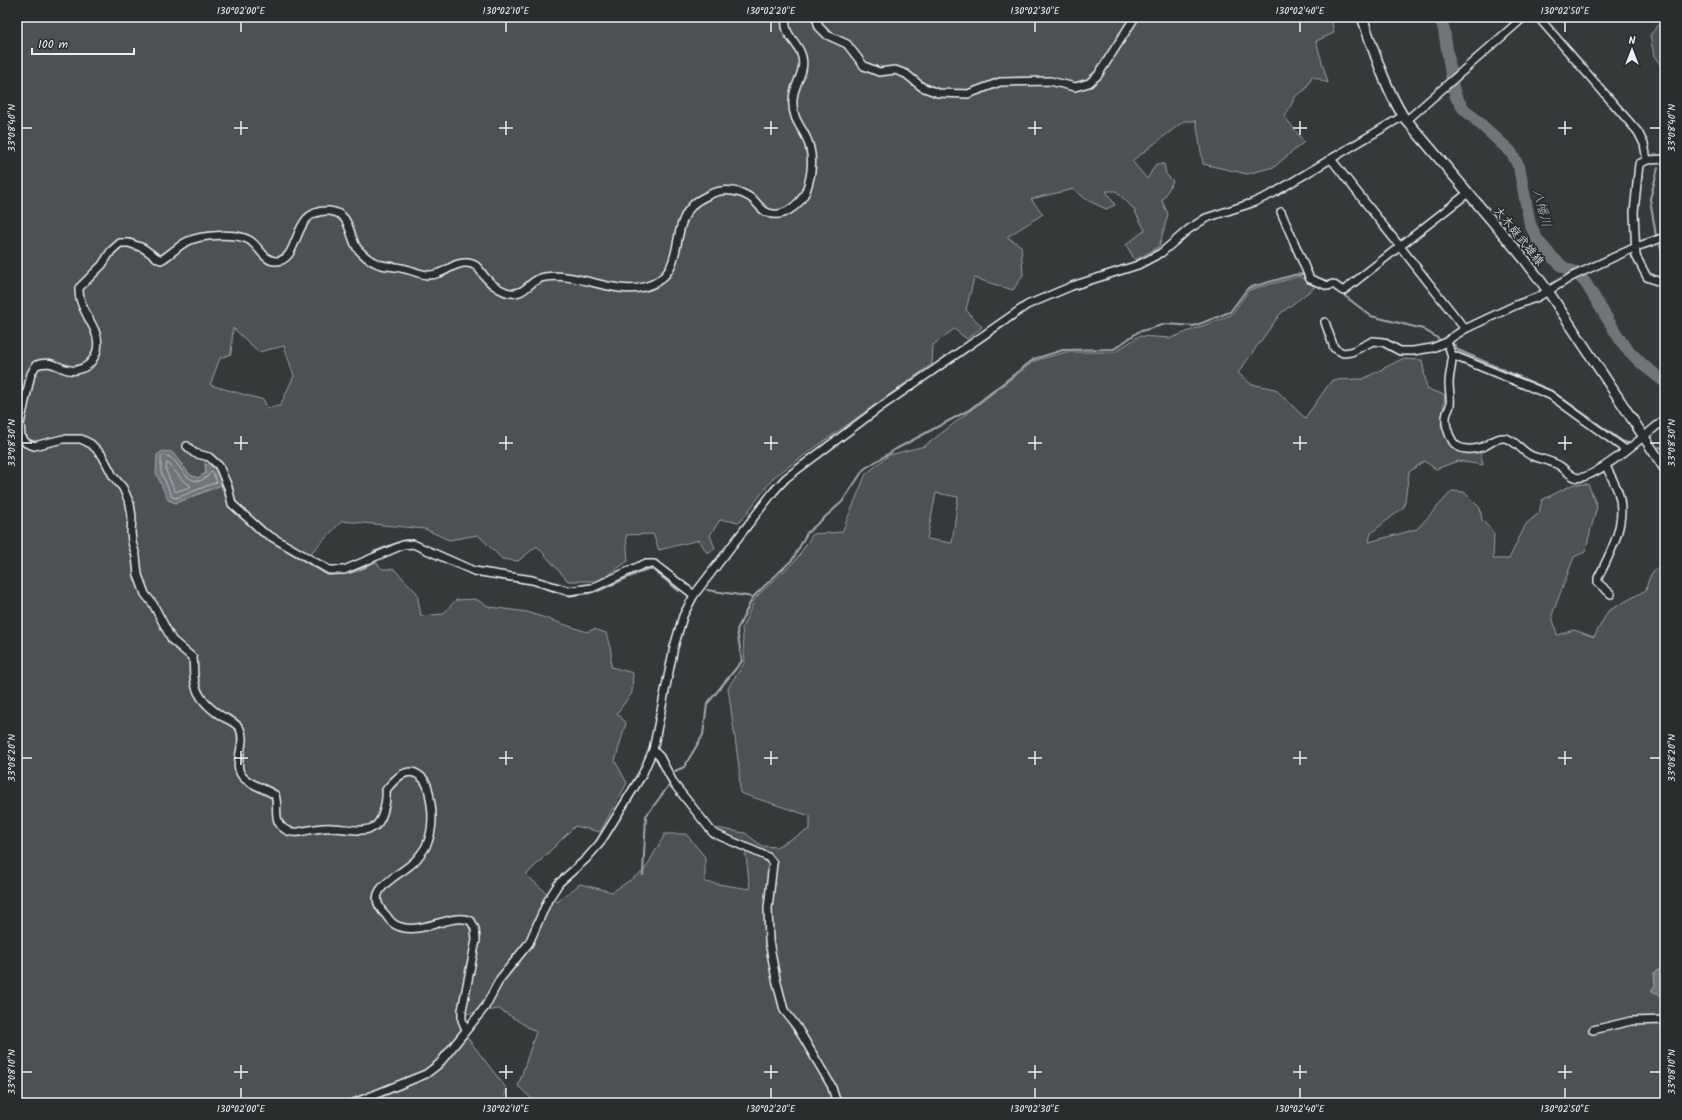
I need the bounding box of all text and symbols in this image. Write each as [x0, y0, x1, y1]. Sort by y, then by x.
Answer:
text: 130°02'00"E [217, 3, 266, 19]
text: 130°02'10"E [483, 3, 531, 19]
text: 130°02'20"E [746, 3, 797, 19]
text: 130°02'30"E [1010, 3, 1061, 19]
text: 130°02'40"E [1275, 3, 1326, 19]
text: 130°02'50"E [1540, 3, 1591, 19]
scale bar [32, 30, 134, 56]
north arrow [1612, 30, 1652, 70]
text: N [1629, 32, 1636, 50]
text: 100 m [38, 35, 69, 54]
text: 33°08'40"N [4, 104, 20, 152]
text: 33°08'40"N [1664, 104, 1680, 152]
water label: 八幡川 [1526, 187, 1557, 230]
street label: 大木庭武雄線 [1489, 202, 1549, 270]
text: 33°08'30"N [4, 419, 20, 467]
text: 33°08'30"N [1664, 419, 1680, 467]
text: 33°08'20"N [4, 734, 20, 782]
text: 33°08'20"N [1664, 734, 1680, 782]
text: 33°08'10"N [4, 1049, 20, 1095]
text: 33°08'10"N [1664, 1049, 1680, 1095]
text: 130°02'00"E [217, 1101, 266, 1117]
text: 130°02'10"E [483, 1101, 531, 1117]
text: 130°02'20"E [746, 1101, 797, 1117]
text: 130°02'30"E [1010, 1101, 1061, 1117]
text: 130°02'40"E [1275, 1101, 1326, 1117]
text: 130°02'50"E [1540, 1101, 1591, 1117]

